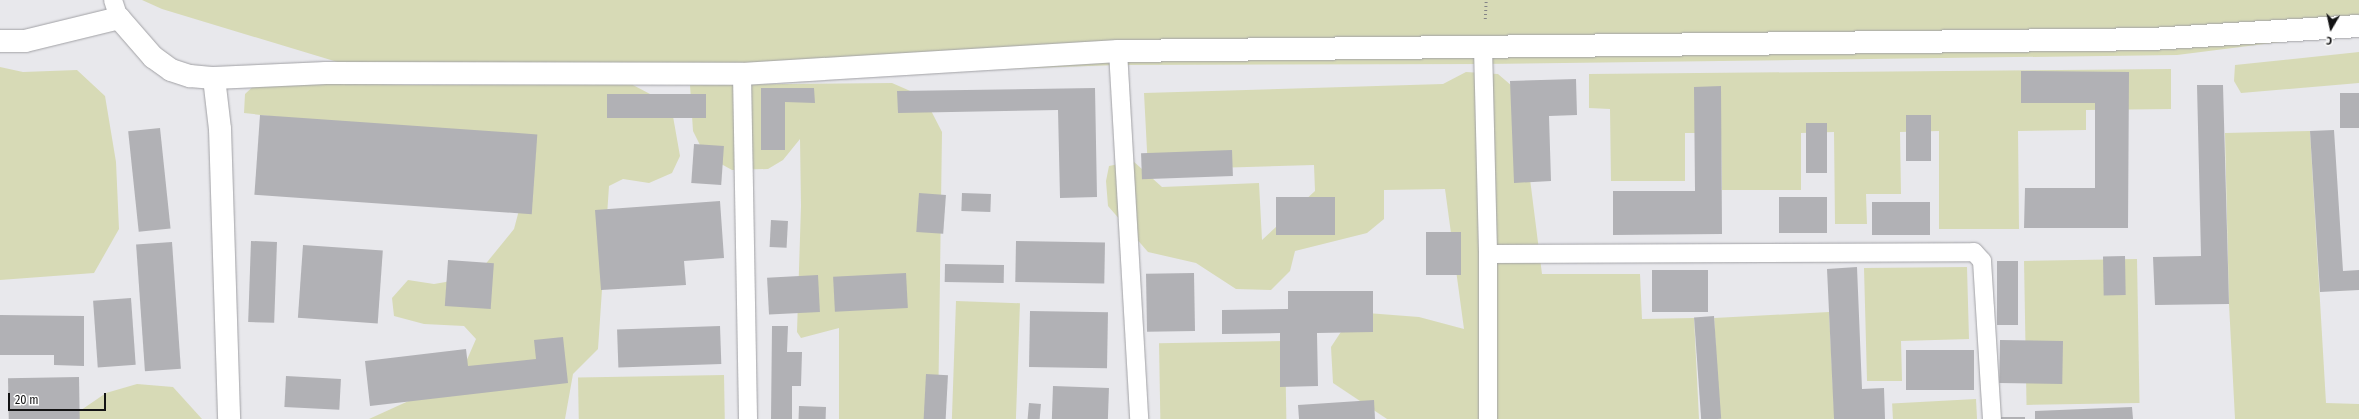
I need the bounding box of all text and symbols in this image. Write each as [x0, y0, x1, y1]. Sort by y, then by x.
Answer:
north arrow [2311, 8, 2351, 48]
text: С [2325, 33, 2333, 47]
scale bar [10, 385, 108, 411]
text: 20 m [15, 393, 39, 407]

